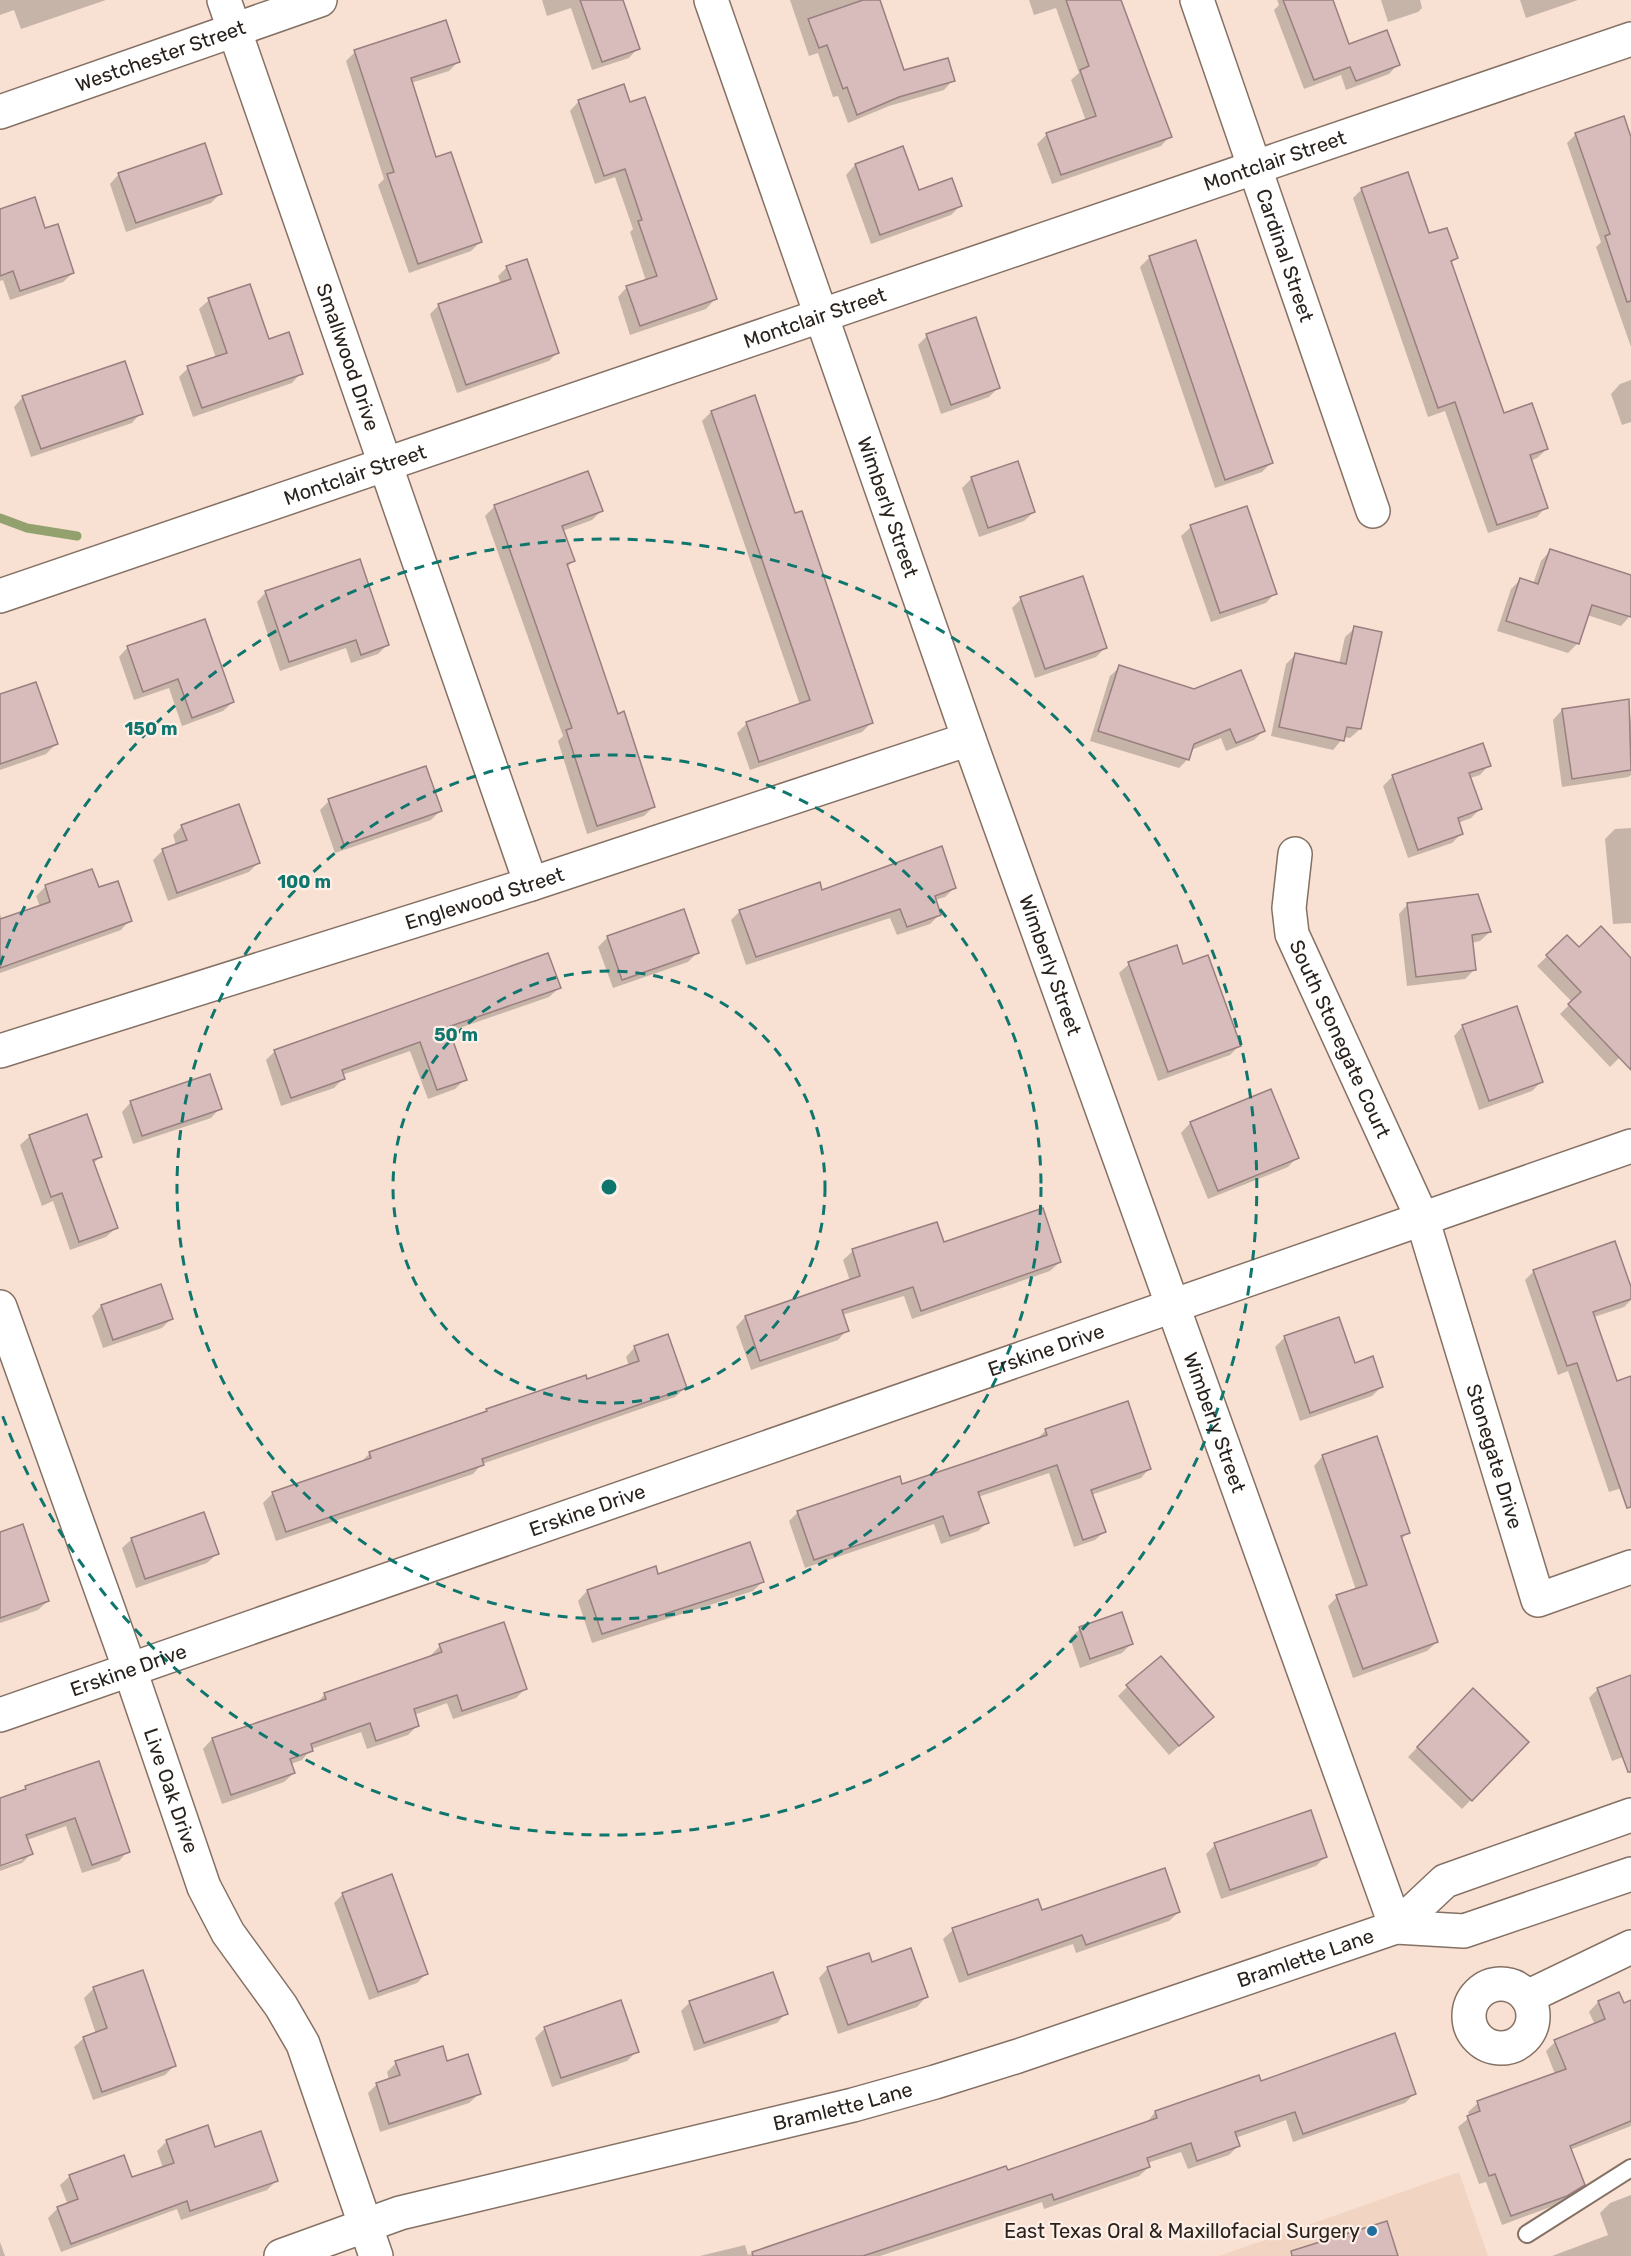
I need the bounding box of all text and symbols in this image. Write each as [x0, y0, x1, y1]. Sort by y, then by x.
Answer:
street label: Westchester Street [72, 15, 249, 97]
street label: Montclair Street [1200, 125, 1349, 196]
street label: Cardinal Street [1251, 186, 1319, 325]
street label: Smallwood Drive [311, 280, 385, 434]
street label: Montclair Street [740, 282, 889, 353]
street label: Wimberly Street [852, 433, 924, 581]
street label: Montclair Street [281, 439, 429, 510]
text: 150 m [124, 718, 178, 740]
street label: Englewood Street [402, 862, 567, 935]
text: 100 m [277, 871, 331, 893]
street label: Wimberly Street [1014, 892, 1087, 1039]
street label: South Stonegate Court [1284, 936, 1396, 1142]
text: 50 m [434, 1024, 478, 1046]
centre of rings [599, 1177, 619, 1197]
street label: Erskine Drive [985, 1319, 1107, 1381]
street label: Wimberly Street [1178, 1349, 1251, 1496]
street label: Stonegate Drive [1461, 1381, 1528, 1532]
street label: Erskine Drive [526, 1479, 649, 1541]
street label: Erskine Drive [67, 1639, 190, 1702]
street label: Live Oak Drive [139, 1725, 204, 1856]
street label: Bramlette Lane [1234, 1923, 1377, 1992]
street label: Bramlette Lane [771, 2077, 915, 2136]
place label: East Texas Oral & Maxillofacial Surgery [1004, 2219, 1360, 2243]
marker: East Texas Oral & Maxillofacial Surgery [1365, 2224, 1379, 2238]

